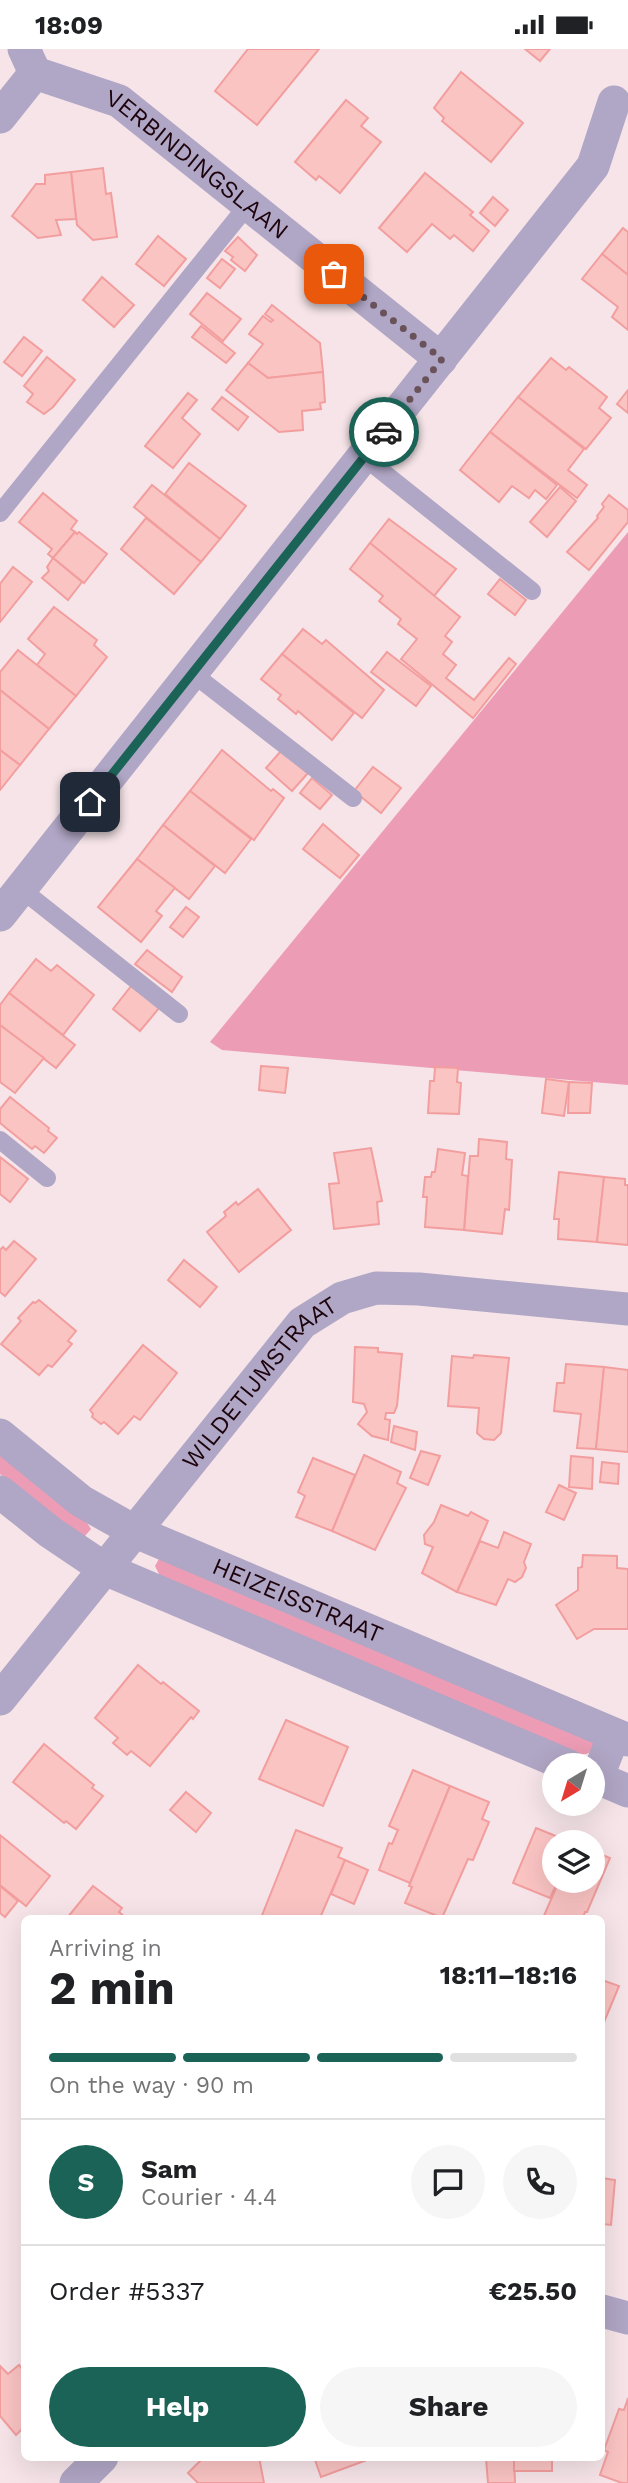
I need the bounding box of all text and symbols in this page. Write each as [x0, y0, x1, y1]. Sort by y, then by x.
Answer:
text: 18:09 [35, 10, 103, 40]
street label: VERBINDINGSLAAN [102, 84, 294, 245]
pin [304, 244, 364, 304]
icon: bag [315, 255, 353, 293]
courier [349, 397, 419, 467]
icon: car [365, 413, 403, 451]
pin [60, 772, 120, 832]
icon: home [71, 783, 109, 821]
street label: WILDETIJMSTRAAT [176, 1291, 342, 1475]
street label: HEIZEISSTRAAT [208, 1552, 387, 1649]
north arrow [542, 1753, 606, 1817]
map controls [542, 1753, 605, 1893]
button: layers [542, 1830, 605, 1893]
text: Arriving in [49, 1935, 162, 1962]
text: 18:11–18:16 [440, 1960, 577, 1990]
text: 2 min [49, 1961, 175, 2015]
text: On the way · 90 m [49, 2072, 254, 2099]
button: chat [411, 2145, 485, 2219]
button: phone [503, 2145, 577, 2219]
text: Sam [141, 2154, 197, 2184]
text: S [78, 2167, 94, 2197]
text: Courier · 4.4 [141, 2184, 277, 2211]
text: Order #5337 [49, 2276, 204, 2306]
text: €25.50 [489, 2276, 577, 2306]
button: Help [49, 2367, 306, 2447]
button: Share [320, 2367, 577, 2447]

